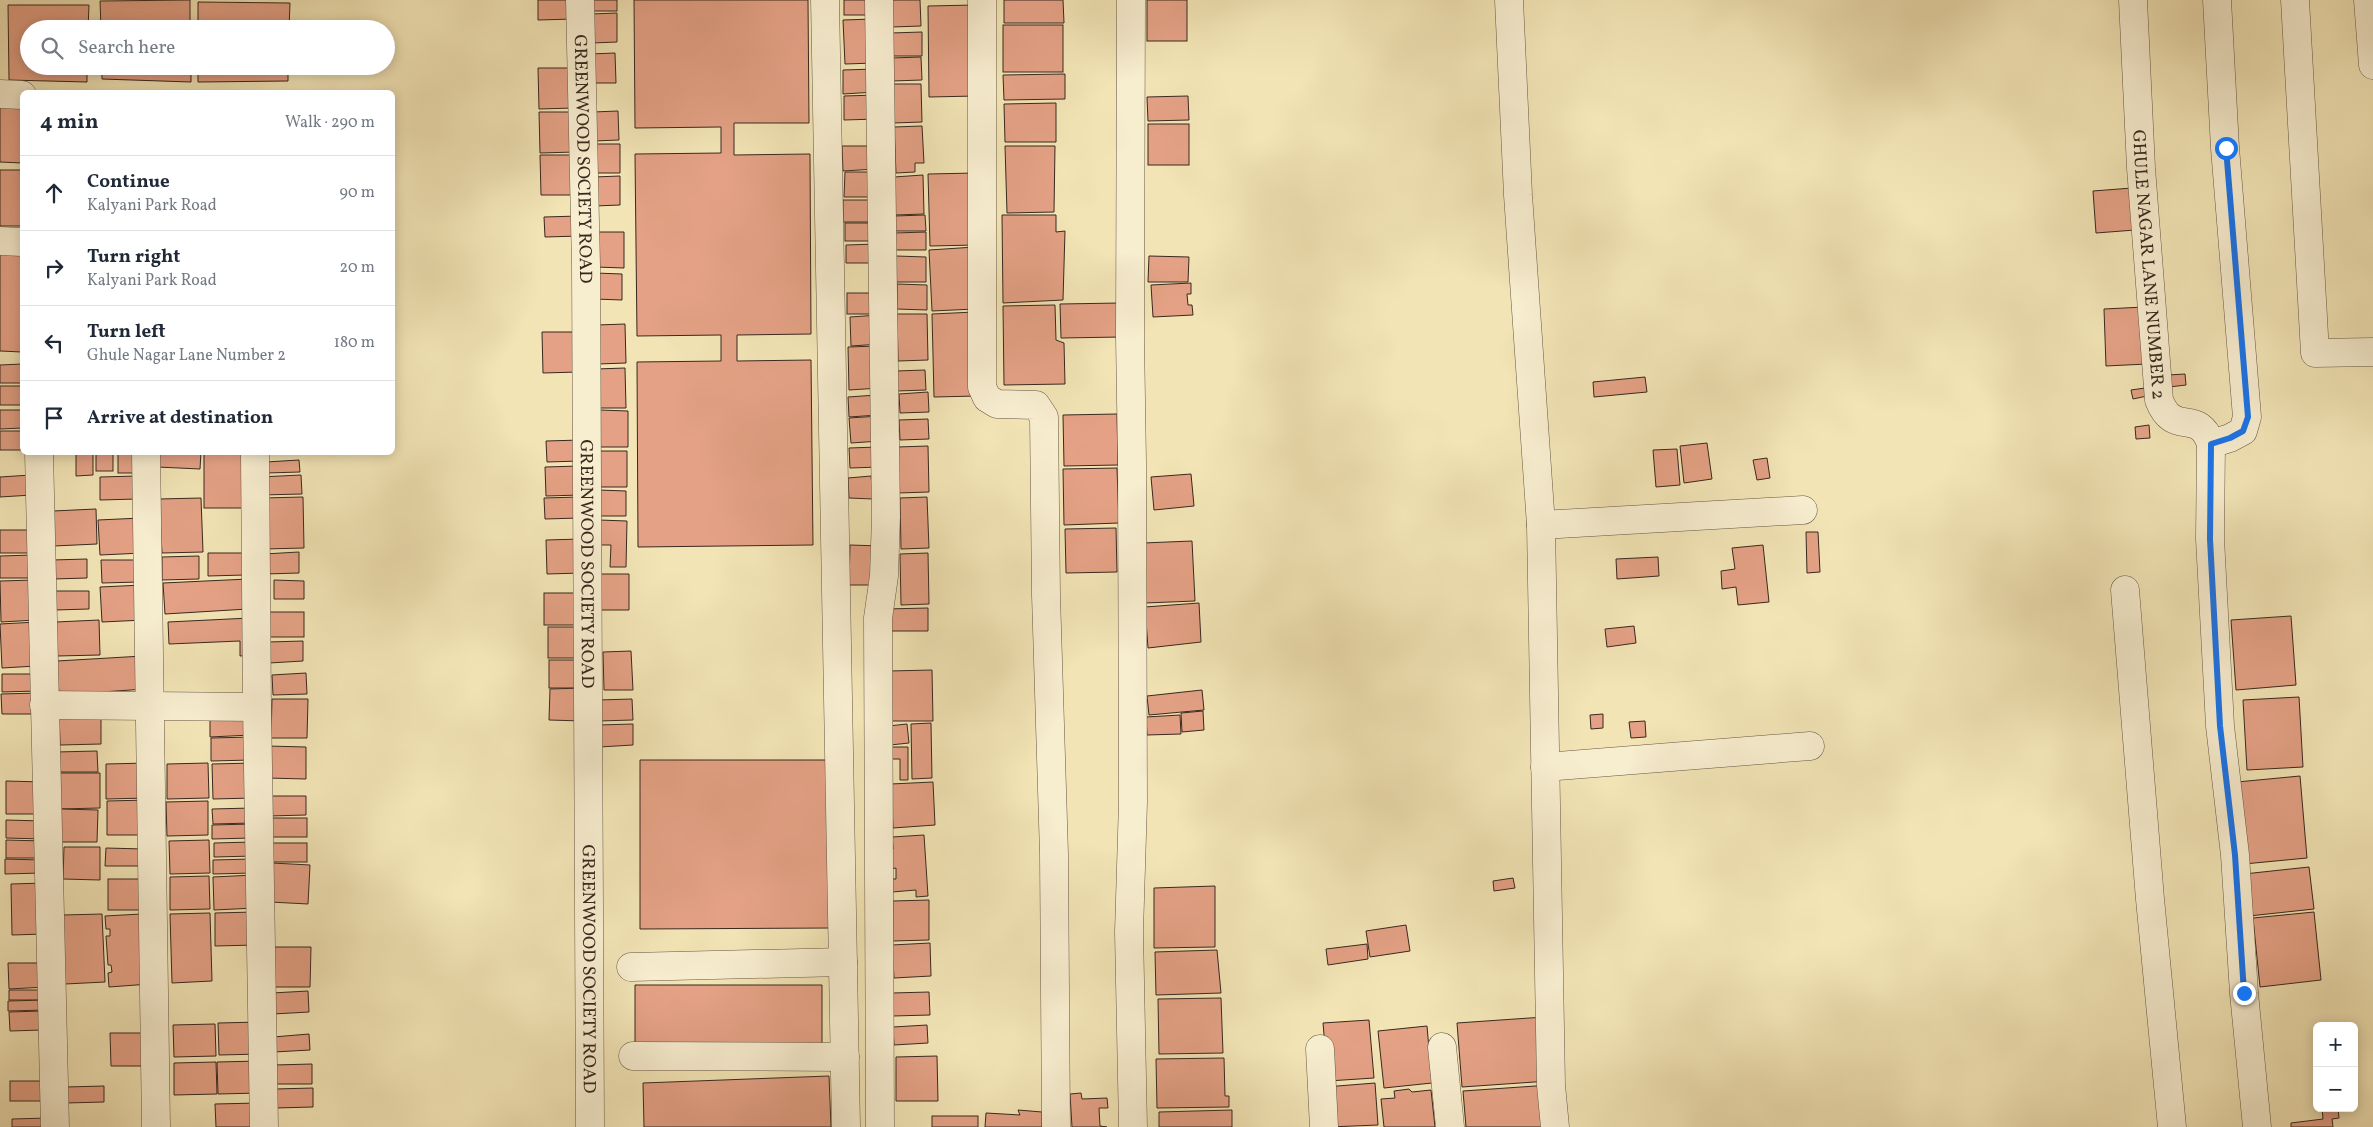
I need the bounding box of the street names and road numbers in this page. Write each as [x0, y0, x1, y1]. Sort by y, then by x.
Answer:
street label: GREENWOOD SOCIETY ROAD [567, 34, 597, 284]
street label: GHULE NAGAR LANE NUMBER 2 [2125, 129, 2170, 400]
street label: GREENWOOD SOCIETY ROAD [573, 439, 599, 689]
street label: GREENWOOD SOCIETY ROAD [575, 844, 601, 1093]

